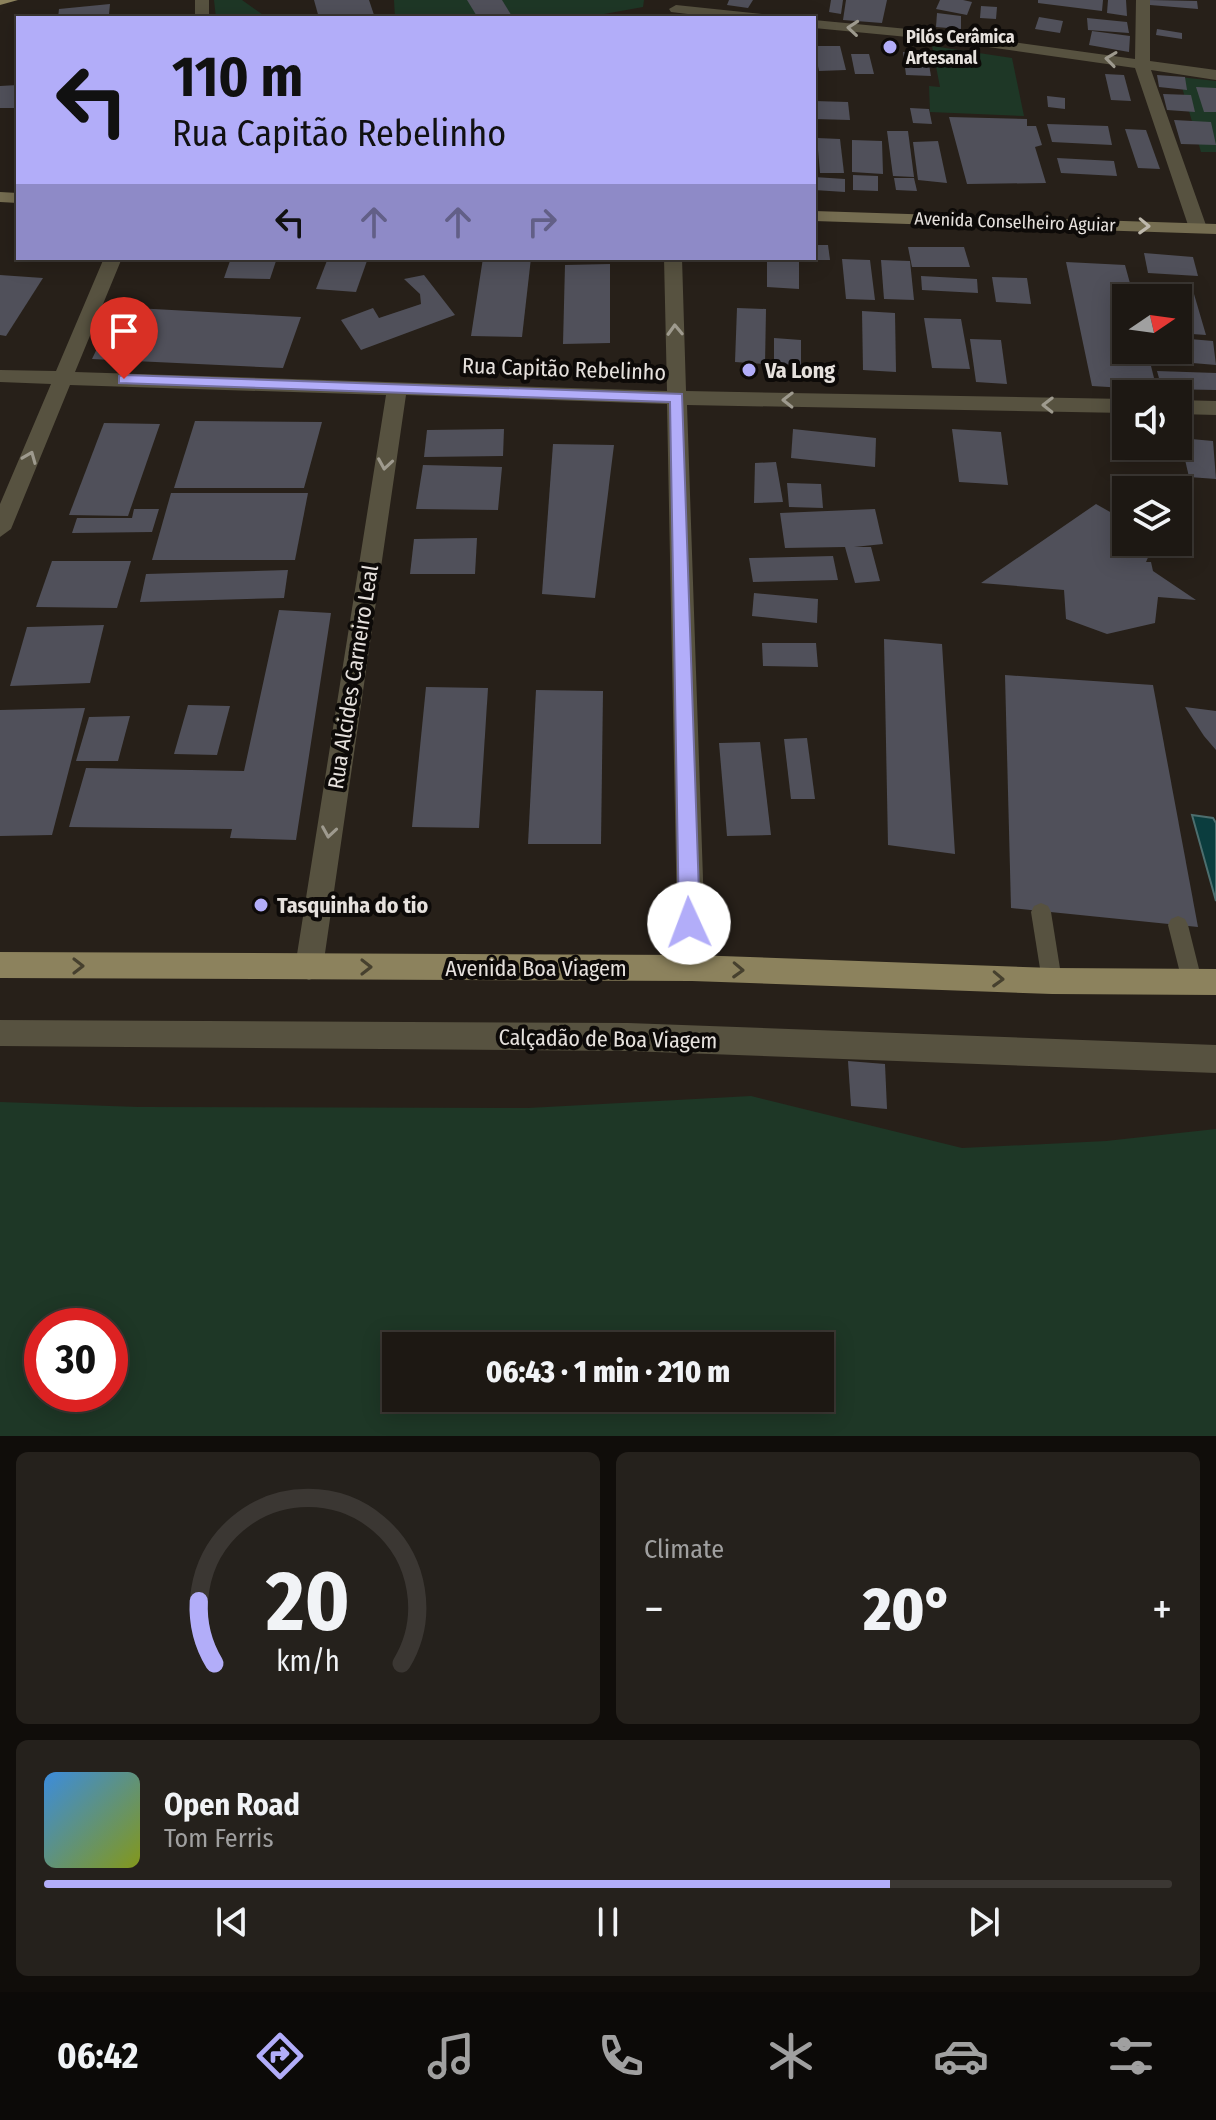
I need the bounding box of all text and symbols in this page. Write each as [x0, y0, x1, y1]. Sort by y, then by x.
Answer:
one-way arrow [846, 19, 859, 36]
place label: Pilós Cerâmica Artesanal [905, 26, 1015, 69]
marker: Pilós Cerâmica Artesanal [881, 38, 899, 56]
text: 110 m [172, 44, 303, 111]
icon: left [40, 48, 144, 152]
one-way arrow [1104, 51, 1118, 68]
text: Rua Capitão Rebelinho [172, 112, 506, 156]
icon: left [268, 200, 312, 244]
icon: ahead [352, 200, 396, 244]
icon: ahead [436, 200, 480, 244]
icon: right [520, 200, 564, 244]
street label: Avenida Conselheiro Aguiar [914, 207, 1117, 237]
one-way arrow [1138, 218, 1151, 235]
north arrow [1112, 284, 1192, 364]
map controls [1112, 284, 1192, 556]
pin [90, 297, 158, 379]
icon: arrive [102, 309, 146, 353]
one-way arrow [666, 323, 684, 336]
street label: Rua Capitão Rebelinho [461, 352, 667, 386]
place label: Va Long [764, 357, 835, 384]
marker: Va Long [740, 361, 758, 379]
button: sound [1112, 380, 1192, 460]
one-way arrow [781, 391, 794, 409]
one-way arrow [1041, 396, 1054, 414]
one-way arrow [20, 451, 36, 465]
one-way arrow [377, 457, 394, 471]
button: layers [1112, 476, 1192, 556]
street label: Rua Alcides Carneiro Leal [322, 563, 384, 791]
one-way arrow [321, 825, 338, 839]
position arrow [647, 881, 731, 965]
place label: Tasquinha do tio [277, 892, 429, 919]
marker: Tasquinha do tio [252, 896, 270, 914]
street label: Avenida Boa Viagem [445, 955, 627, 982]
one-way arrow [72, 957, 85, 975]
one-way arrow [360, 958, 373, 976]
one-way arrow [732, 961, 745, 978]
one-way arrow [992, 971, 1005, 988]
street label: Calçadão de Boa Viagem [498, 1024, 718, 1054]
speed limit sign: 30 [24, 1308, 128, 1412]
text: 06:43 · 1 min · 210 m [486, 1354, 730, 1390]
text: Climate [644, 1534, 724, 1565]
text: 20 [265, 1552, 350, 1652]
text: 20° [863, 1574, 953, 1646]
text: − [644, 1583, 664, 1636]
text: + [1152, 1583, 1172, 1636]
text: km/h [276, 1644, 340, 1679]
text: Open Road [164, 1787, 300, 1823]
text: Tom Ferris [164, 1823, 274, 1854]
icon: previous [210, 1900, 254, 1944]
icon: pause [586, 1900, 630, 1944]
icon: next [962, 1900, 1006, 1944]
icon: directions [252, 2028, 308, 2084]
icon: music [423, 2028, 479, 2084]
icon: phone [593, 2028, 649, 2084]
icon: climate [763, 2028, 819, 2084]
icon: car [933, 2028, 989, 2084]
icon: filters [1103, 2028, 1159, 2084]
text: 06:42 [57, 2034, 138, 2078]

